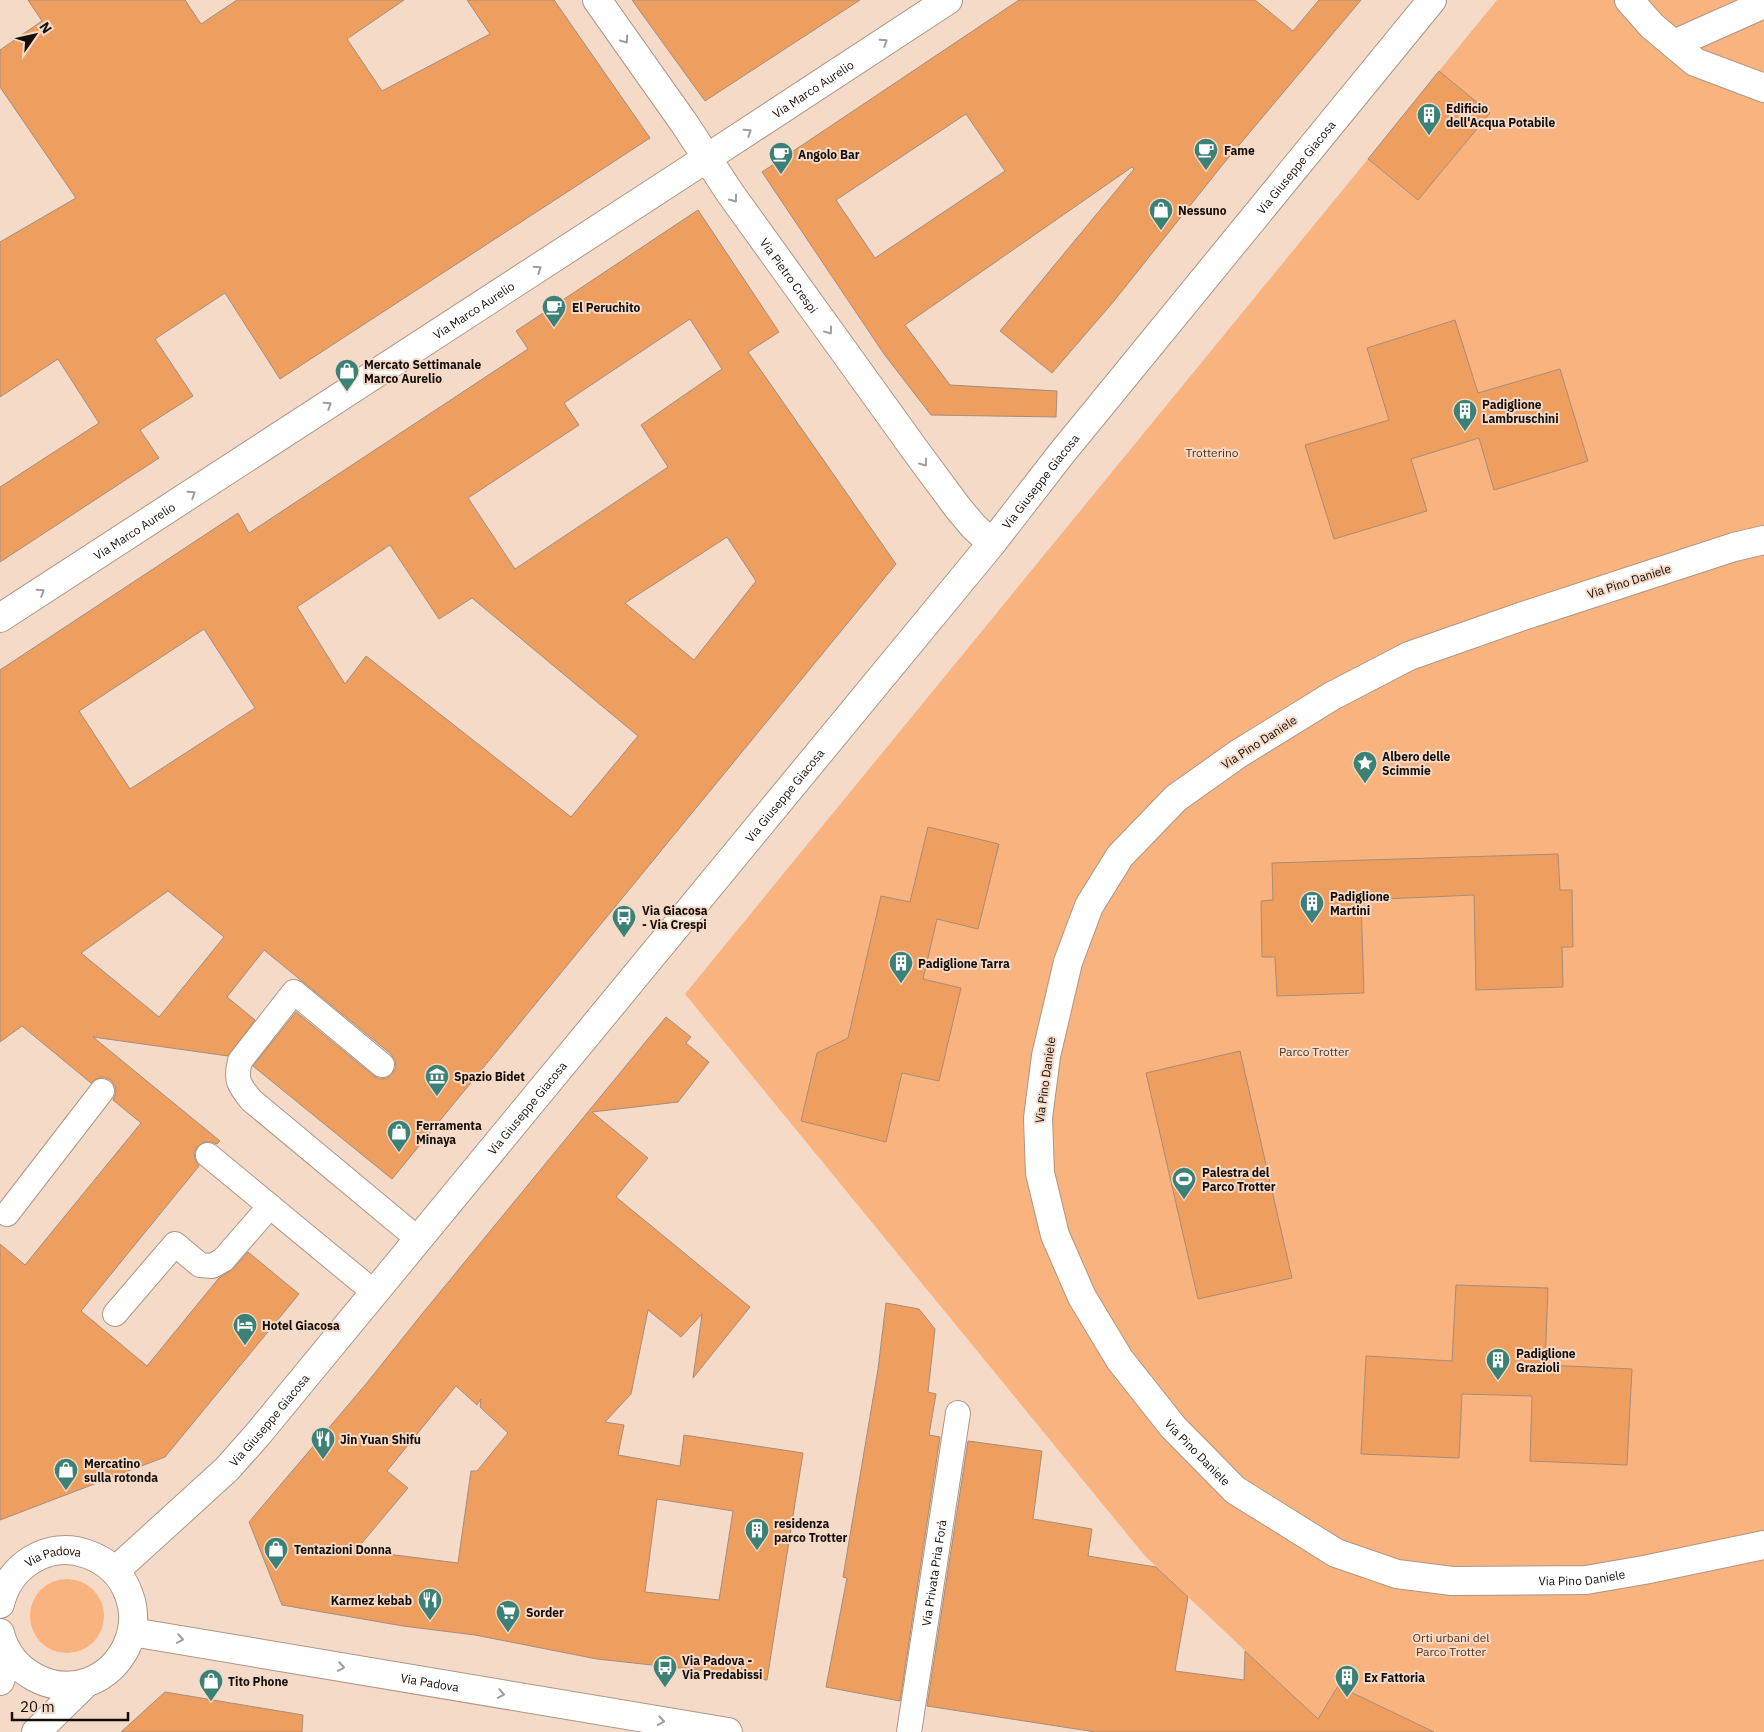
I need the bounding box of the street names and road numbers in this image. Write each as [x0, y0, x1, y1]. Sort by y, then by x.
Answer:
street label: Via Marco Aurelio [769, 56, 857, 121]
street label: Via Giuseppe Giacosa [1253, 117, 1339, 217]
street label: Via Pietro Crespi [757, 235, 821, 316]
street label: Via Marco Aurelio [430, 278, 517, 342]
street label: Via Giuseppe Giacosa [998, 430, 1082, 532]
street label: Via Marco Aurelio [91, 499, 178, 563]
street label: Via Pino Daniele [1585, 560, 1673, 602]
street label: Via Pino Daniele [1218, 712, 1300, 772]
street label: Via Giuseppe Giacosa [742, 745, 827, 845]
street label: Via Pino Daniele [1032, 1036, 1059, 1124]
street label: Via Giuseppe Giacosa [484, 1058, 570, 1157]
street label: Via Giuseppe Giacosa [226, 1370, 312, 1469]
street label: Via Pino Daniele [1162, 1416, 1234, 1489]
street label: Via Privata Pria Forà [918, 1518, 949, 1627]
street label: Via Padova [21, 1543, 84, 1570]
street label: Via Pino Daniele [1538, 1566, 1627, 1588]
street label: Via Padova [400, 1670, 461, 1694]

